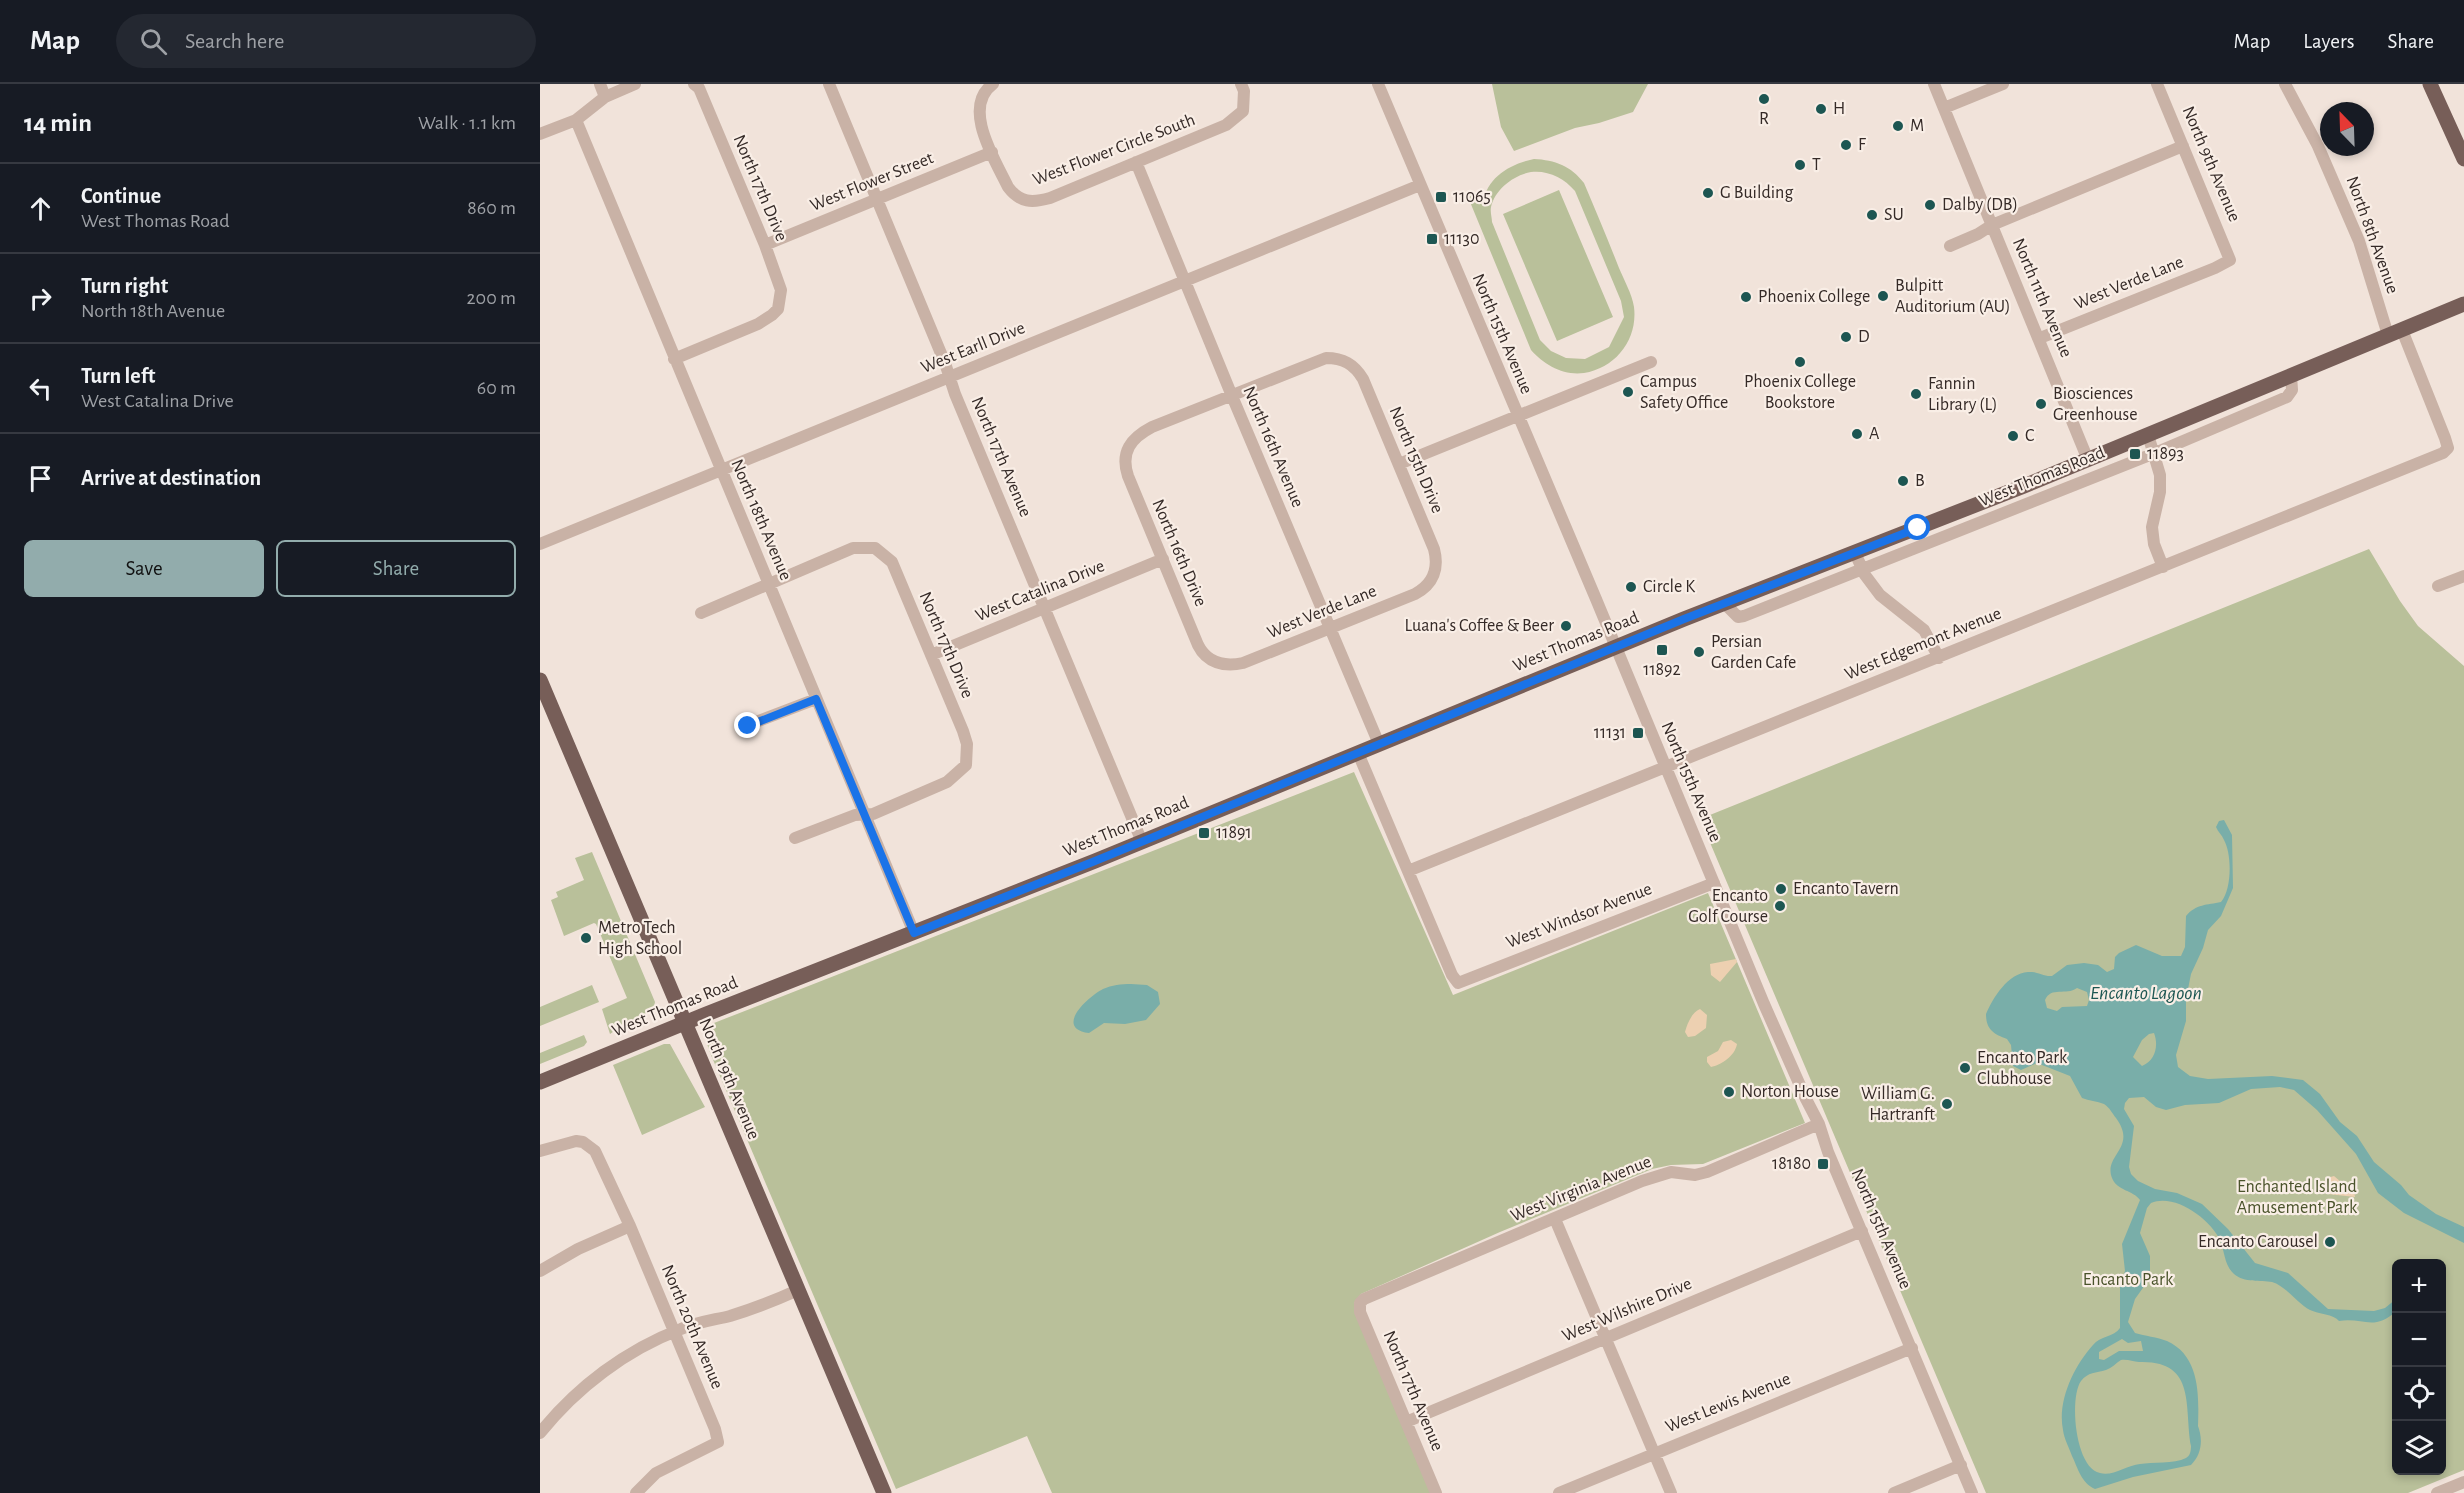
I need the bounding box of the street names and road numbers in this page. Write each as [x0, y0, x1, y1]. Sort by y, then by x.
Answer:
street label: North 9th Avenue [2179, 104, 2243, 224]
street label: West Flower Circle South [1030, 111, 1198, 189]
street label: North 17th Drive [730, 132, 790, 244]
street label: West Flower Street [808, 149, 936, 215]
street label: North 8th Avenue [2342, 174, 2402, 296]
street label: North 11th Avenue [2009, 236, 2075, 360]
street label: West Verde Lane [2072, 253, 2186, 313]
street label: North 15th Avenue [1469, 271, 1535, 397]
street label: West Earll Drive [918, 319, 1028, 377]
street label: North 16th Avenue [1239, 384, 1307, 510]
street label: North 17th Avenue [968, 394, 1034, 520]
street label: North 15th Drive [1385, 404, 1447, 516]
street label: West Thomas Road [1977, 444, 2107, 510]
street label: North 18th Avenue [727, 457, 795, 583]
street label: North 16th Drive [1148, 497, 1210, 609]
street label: West Catalina Drive [973, 557, 1107, 625]
street label: West Verde Lane [1265, 582, 1379, 642]
street label: North 17th Drive [916, 589, 976, 701]
street label: West Edgemont Avenue [1842, 604, 2004, 684]
street label: West Thomas Road [1511, 609, 1641, 675]
street label: North 15th Avenue [1658, 719, 1724, 845]
street label: West Thomas Road [1061, 794, 1191, 860]
street label: West Windsor Avenue [1504, 880, 1654, 952]
street label: West Thomas Road [610, 974, 740, 1040]
street label: North 19th Avenue [695, 1016, 763, 1142]
street label: West Virginia Avenue [1508, 1153, 1654, 1225]
street label: North 15th Avenue [1848, 1166, 1914, 1292]
street label: North 20th Avenue [658, 1262, 726, 1392]
street label: West Wilshire Drive [1560, 1275, 1694, 1345]
street label: North 17th Avenue [1380, 1328, 1446, 1454]
street label: West Lewis Avenue [1663, 1370, 1793, 1436]

